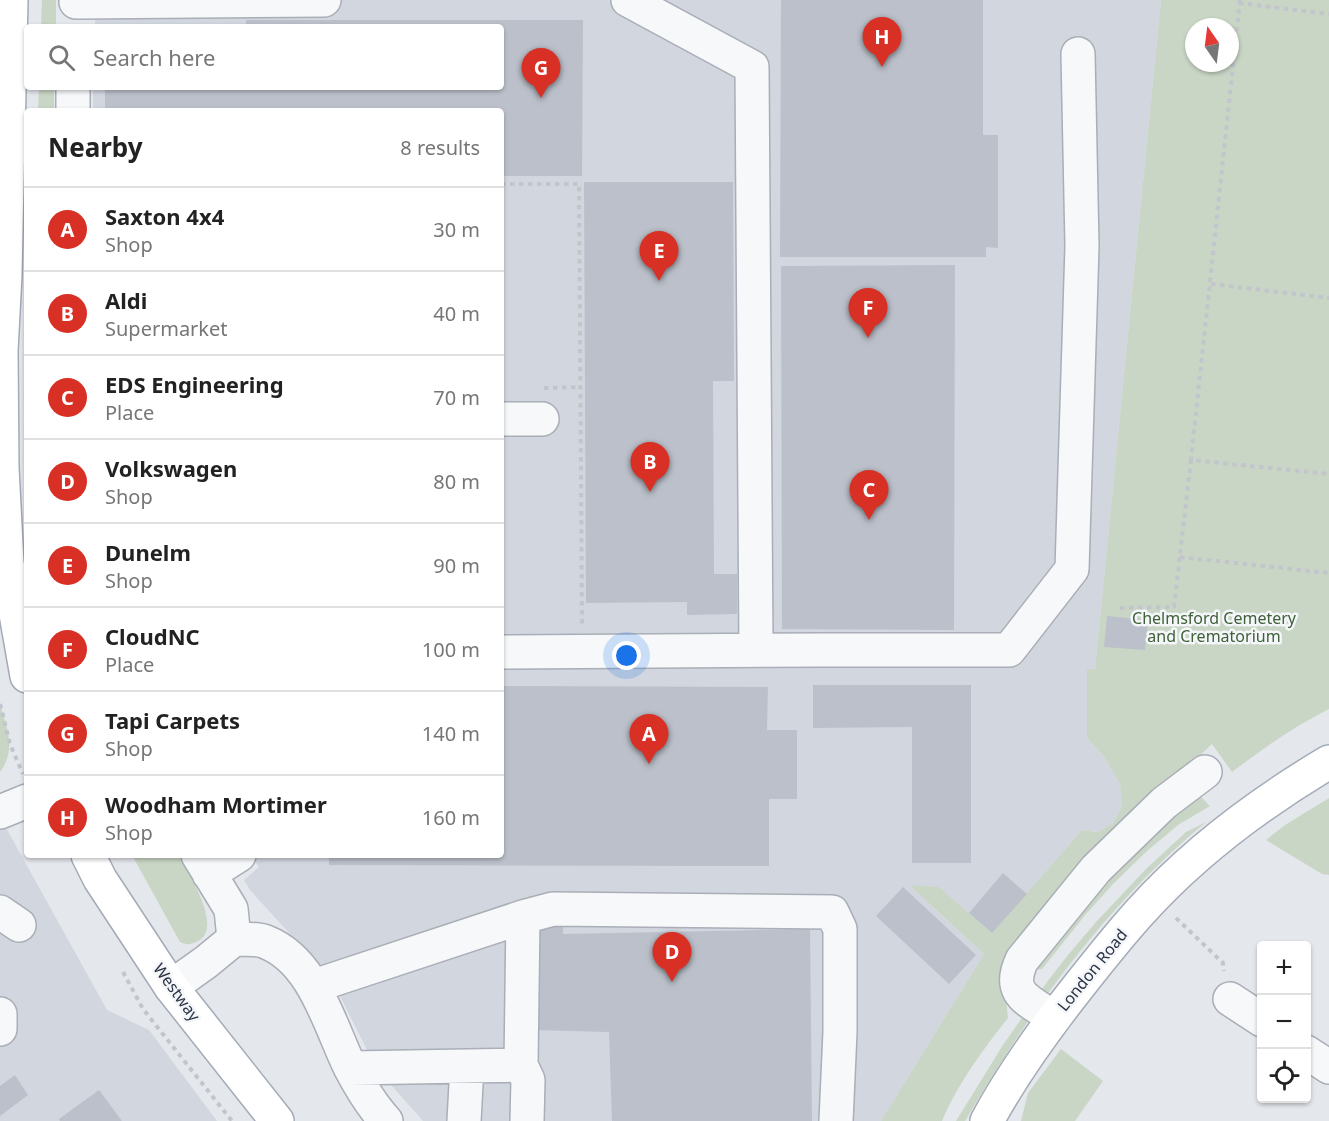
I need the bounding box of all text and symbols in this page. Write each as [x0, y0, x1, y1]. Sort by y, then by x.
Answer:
pin: H [862, 17, 902, 67]
north arrow [1185, 18, 1239, 72]
search box [24, 24, 504, 90]
icon: search [45, 41, 78, 74]
text: Search here [93, 42, 215, 72]
pin: G [522, 48, 560, 98]
text: Nearby [48, 129, 143, 165]
text: 8 results [400, 134, 480, 161]
text: Saxton 4x4 [105, 201, 224, 231]
text: A [61, 216, 74, 243]
text: 30 m [433, 216, 480, 243]
text: Shop [105, 231, 153, 258]
pin: E [640, 232, 678, 281]
text: Aldi [105, 285, 147, 315]
pin: F [848, 288, 888, 338]
text: B [61, 300, 74, 327]
text: 40 m [433, 300, 480, 327]
text: Supermarket [105, 315, 228, 342]
text: EDS Engineering [105, 369, 284, 399]
text: C [61, 384, 74, 411]
text: 70 m [433, 384, 480, 411]
text: Place [105, 399, 154, 426]
pin: B [630, 442, 670, 492]
text: Volkswagen [105, 453, 237, 483]
text: D [60, 468, 75, 495]
text: 80 m [433, 468, 480, 495]
pin: C [850, 470, 888, 520]
text: Shop [105, 483, 153, 510]
text: Dunelm [105, 537, 191, 567]
text: E [62, 552, 73, 579]
text: 90 m [433, 552, 480, 579]
text: Shop [105, 567, 153, 594]
park label: Chelmsford Cemetery and Crematorium [1132, 607, 1297, 647]
text: CloudNC [105, 621, 200, 651]
text: F [62, 636, 73, 663]
text: 100 m [422, 636, 480, 663]
your location [612, 641, 641, 670]
text: Place [105, 651, 154, 678]
text: Tapi Carpets [105, 705, 240, 735]
pin: A [630, 714, 668, 764]
text: G [60, 720, 75, 747]
text: 140 m [422, 720, 480, 747]
text: Shop [105, 735, 153, 762]
text: Woodham Mortimer [105, 789, 327, 819]
text: H [60, 804, 75, 831]
text: 160 m [422, 804, 480, 831]
text: Shop [105, 819, 153, 846]
street label: London Road [1052, 924, 1132, 1016]
pin: D [652, 932, 692, 982]
map controls [1257, 941, 1311, 1103]
button: + [1257, 941, 1311, 995]
street label: Westway [148, 959, 206, 1026]
button: − [1257, 995, 1311, 1049]
button: locate [1257, 1049, 1311, 1103]

